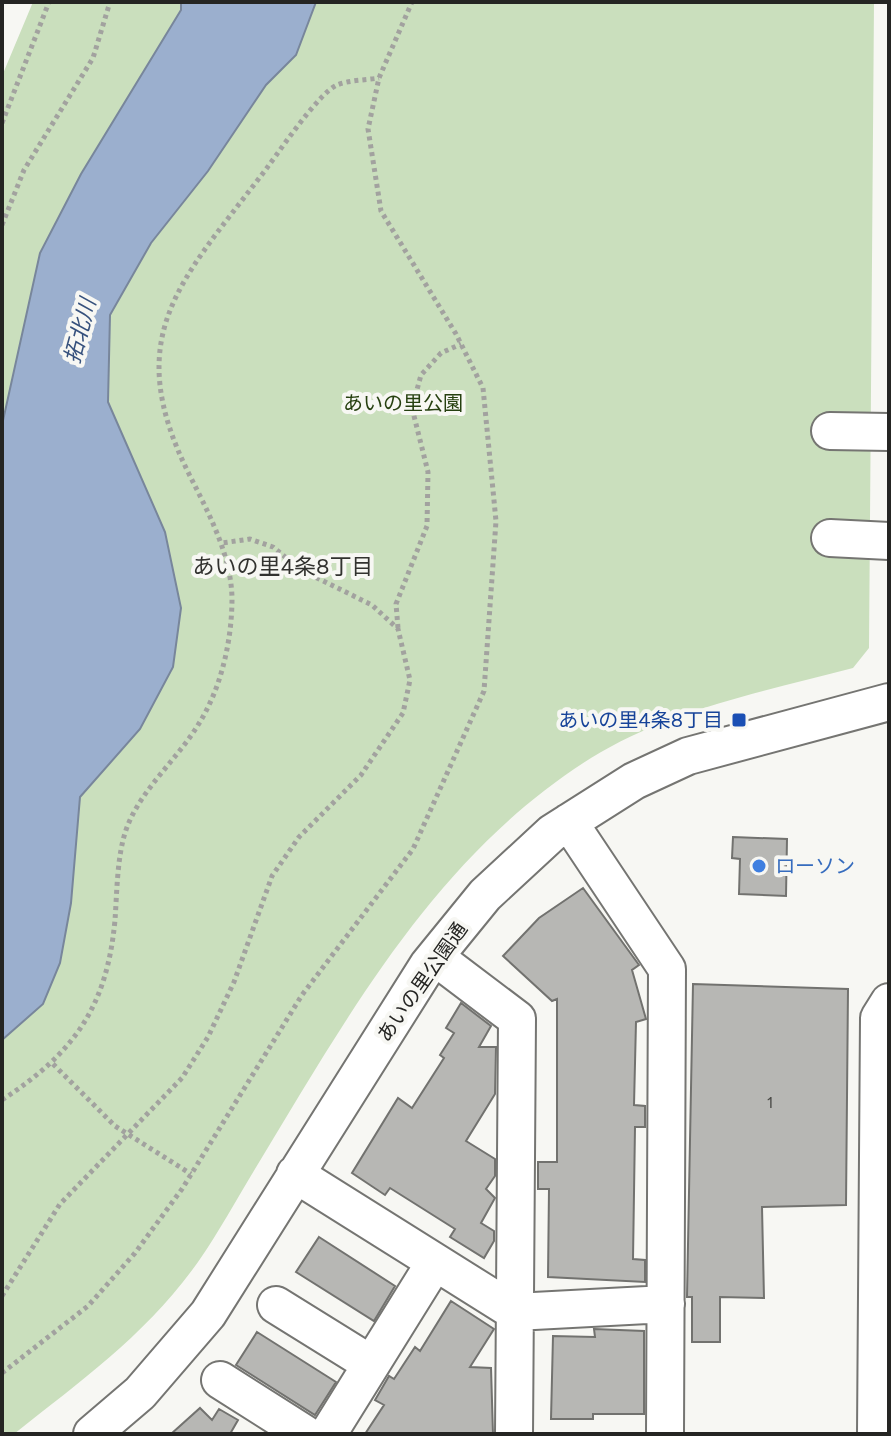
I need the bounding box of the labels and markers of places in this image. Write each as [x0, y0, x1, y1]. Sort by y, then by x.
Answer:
place label: あいの里4条8丁目 [558, 708, 723, 732]
marker: あいの里4条8丁目 [730, 711, 748, 729]
place label: ローソン [775, 854, 855, 878]
marker: ローソン [750, 857, 768, 875]

